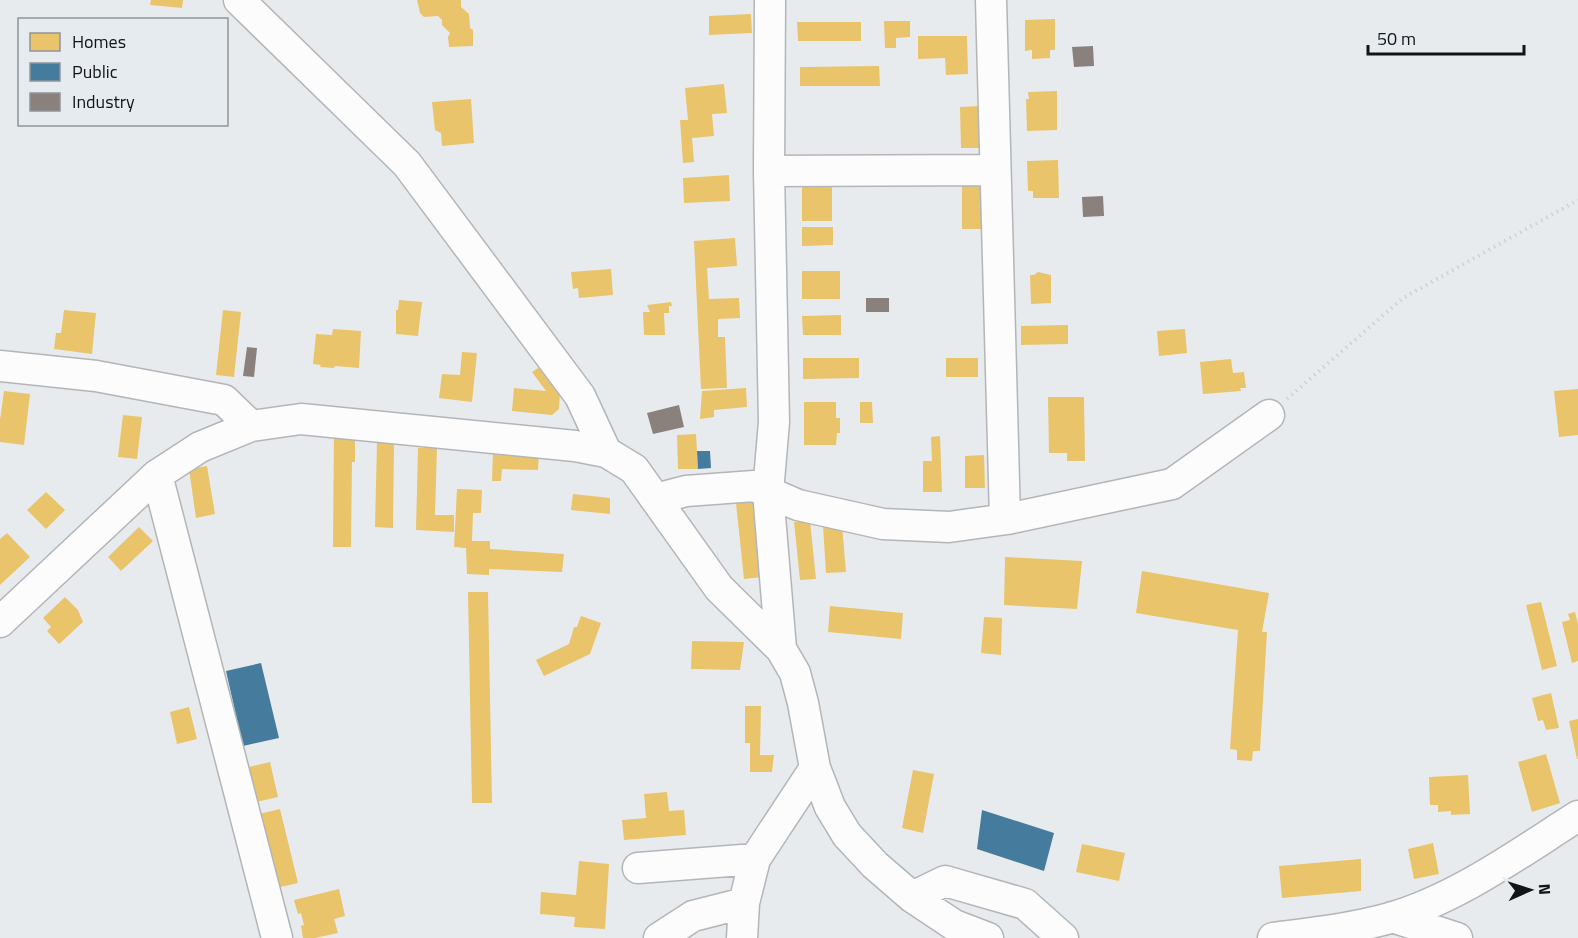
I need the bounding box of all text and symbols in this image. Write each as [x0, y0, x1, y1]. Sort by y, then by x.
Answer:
legend [18, 18, 228, 126]
scale bar [1368, 18, 1524, 56]
text: 50 m [1377, 25, 1416, 52]
text: Homes [72, 28, 126, 55]
text: Public [72, 58, 118, 85]
text: Industry [72, 88, 135, 115]
north arrow [1500, 860, 1560, 920]
text: N [1533, 883, 1557, 895]

